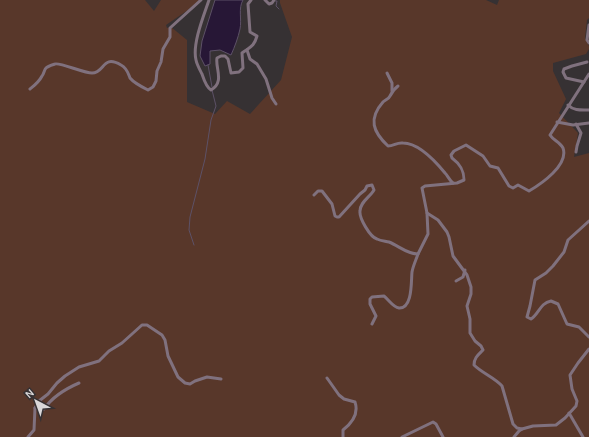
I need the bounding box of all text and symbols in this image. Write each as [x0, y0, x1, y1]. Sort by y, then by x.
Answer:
north arrow [16, 381, 56, 421]
text: N [23, 386, 37, 401]

